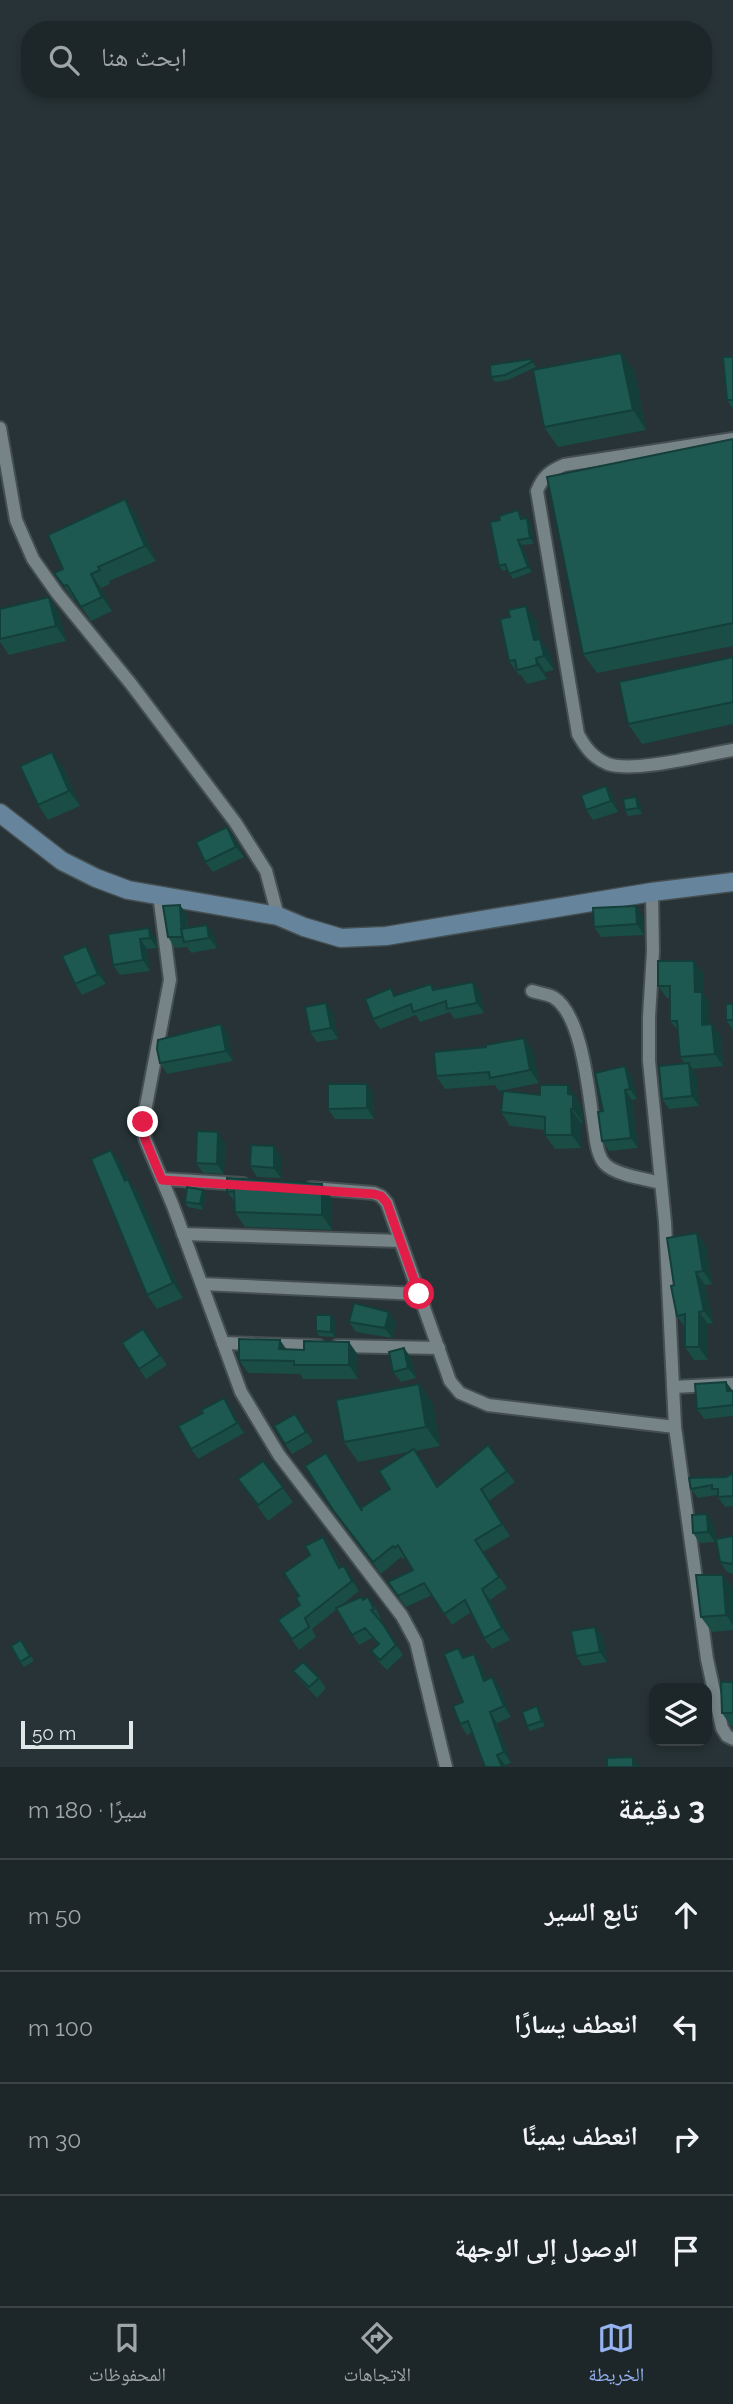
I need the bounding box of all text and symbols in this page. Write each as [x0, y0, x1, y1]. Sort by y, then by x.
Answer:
search box [21, 21, 712, 98]
icon: search [45, 41, 83, 79]
text: ابحث هنا [101, 42, 187, 72]
route end [127, 1106, 158, 1137]
route start [403, 1278, 434, 1309]
map controls [649, 1683, 712, 1746]
button: layers [649, 1683, 712, 1746]
scale bar [21, 1718, 133, 1750]
text: 50 m [32, 1722, 76, 1744]
text: 3 دقيقة [618, 1791, 705, 1826]
text: سيرًا · 180 m [28, 1796, 147, 1823]
icon: ahead [667, 1896, 705, 1934]
text: تابع السير [545, 1897, 638, 1927]
text: 50 m [28, 1902, 82, 1929]
icon: left [667, 2008, 705, 2046]
text: انعطف يسارًا [514, 2009, 638, 2039]
text: 100 m [28, 2014, 93, 2041]
icon: right [667, 2120, 705, 2158]
text: انعطف يمينًا [521, 2121, 638, 2151]
text: 30 m [28, 2126, 81, 2153]
icon: arrive [667, 2232, 705, 2270]
text: الوصول إلى الوجهة [455, 2233, 638, 2263]
tab: المحفوظات [89, 2319, 166, 2393]
tab: الاتجاهات [343, 2319, 411, 2393]
tab: الخريطة [588, 2319, 644, 2393]

